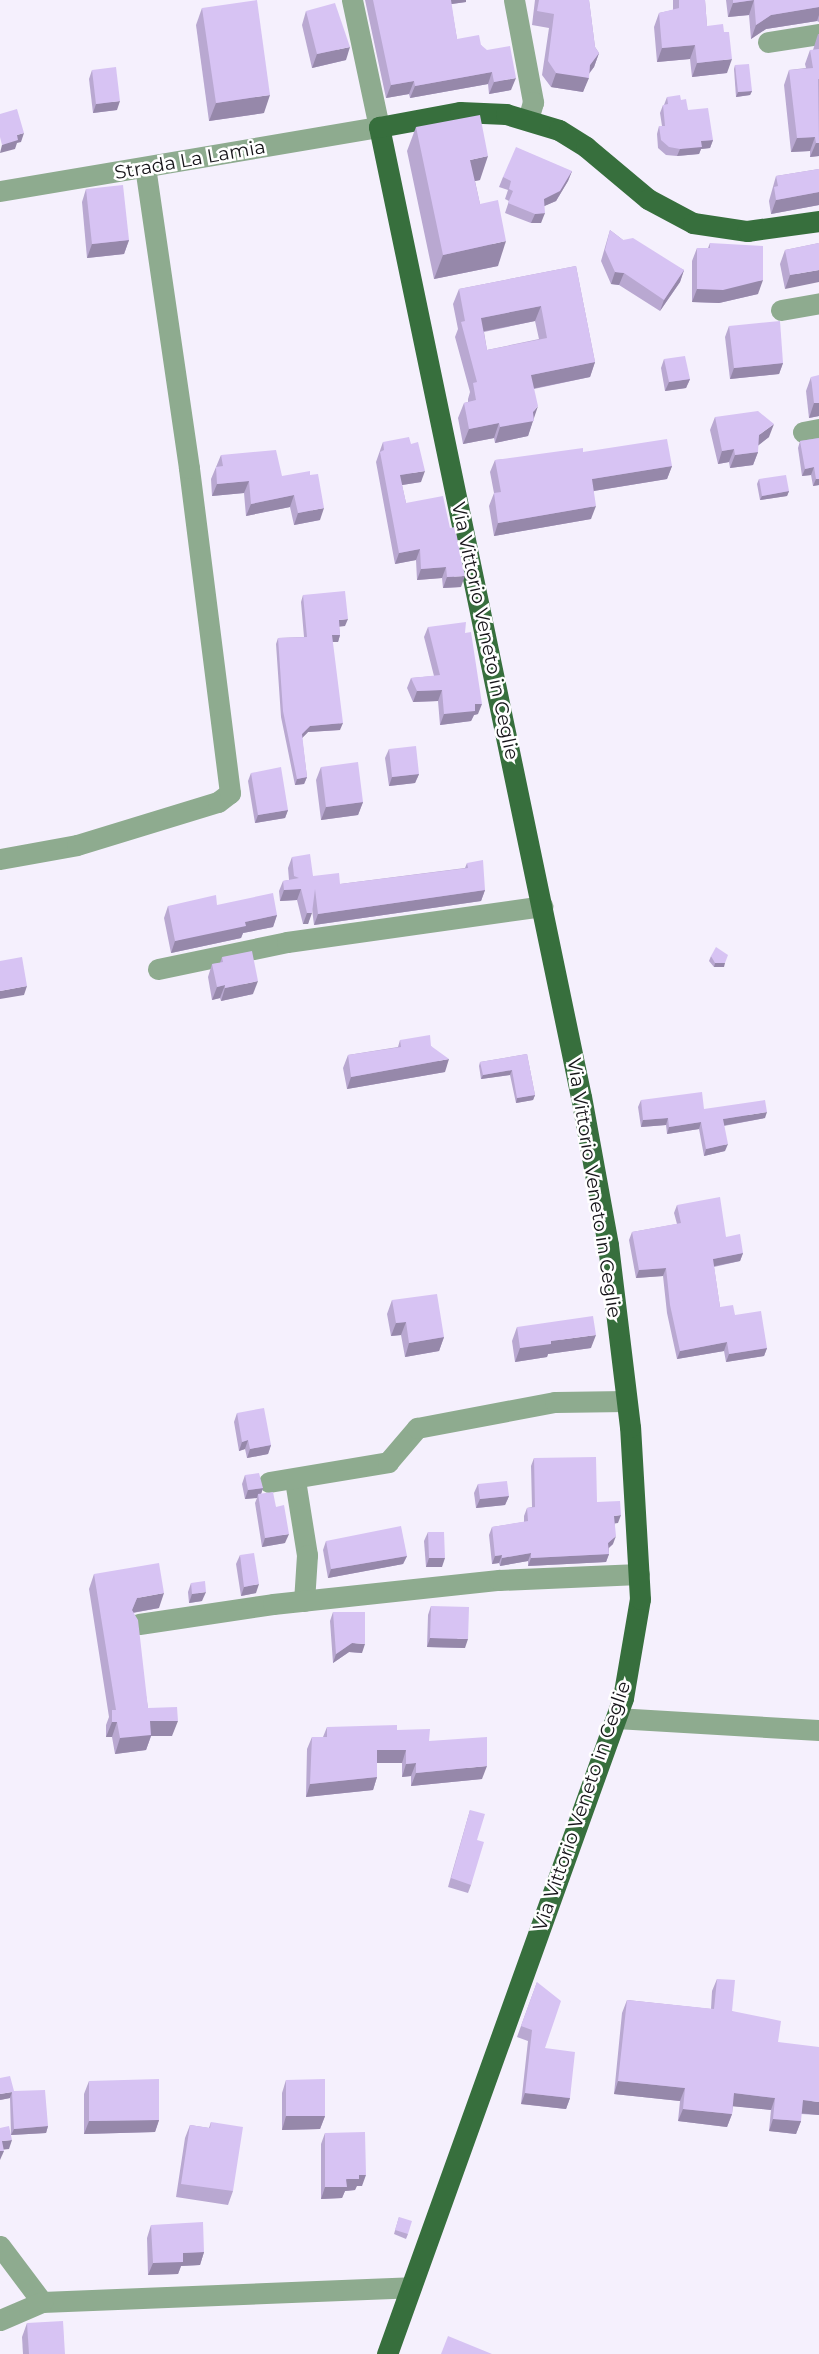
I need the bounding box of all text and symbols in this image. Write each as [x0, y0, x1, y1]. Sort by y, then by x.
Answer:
street label: Strada La Lamia [113, 136, 267, 184]
street label: Via Vittorio Veneto in Ceglie [447, 500, 523, 762]
street label: Via Vittorio Veneto in Ceglie [562, 1056, 626, 1320]
street label: Via Vittorio Veneto in Ceglie [528, 1678, 636, 1934]

